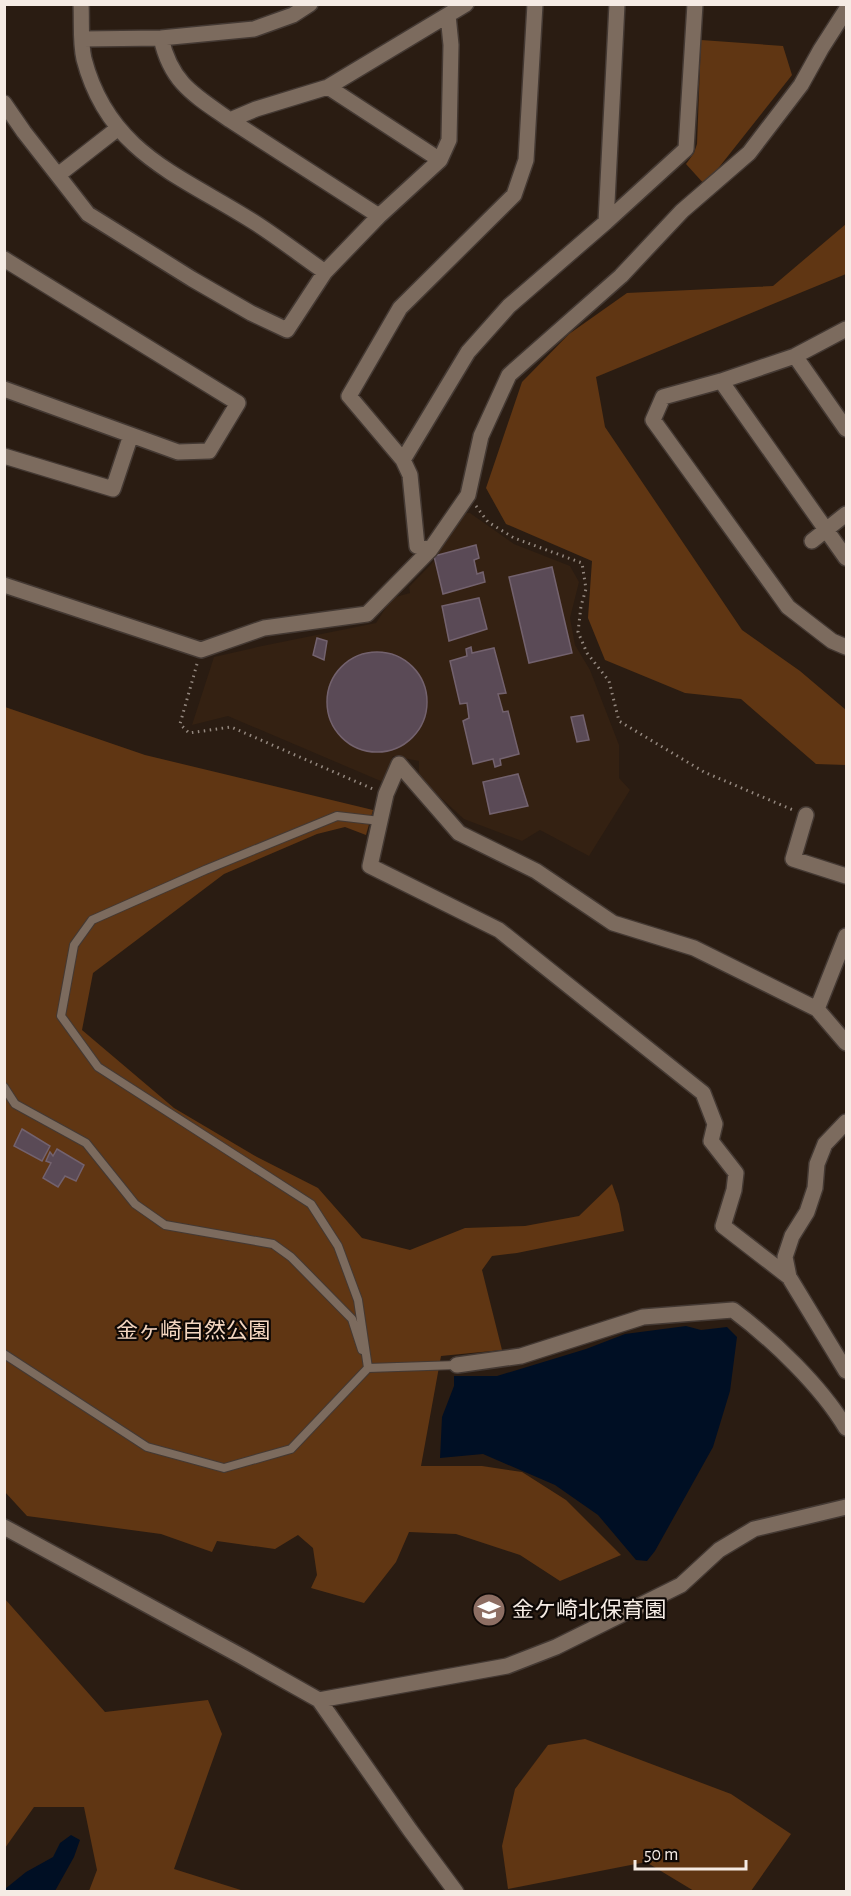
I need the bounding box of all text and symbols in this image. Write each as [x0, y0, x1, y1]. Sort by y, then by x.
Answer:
park label: 金ヶ崎自然公園 [116, 1319, 270, 1342]
school or university icon: 金ケ崎北保育園 [471, 1592, 507, 1628]
place label: 金ケ崎北保育園 [512, 1598, 666, 1621]
scale bar [635, 1833, 746, 1871]
text: 50 m [644, 1846, 678, 1864]

